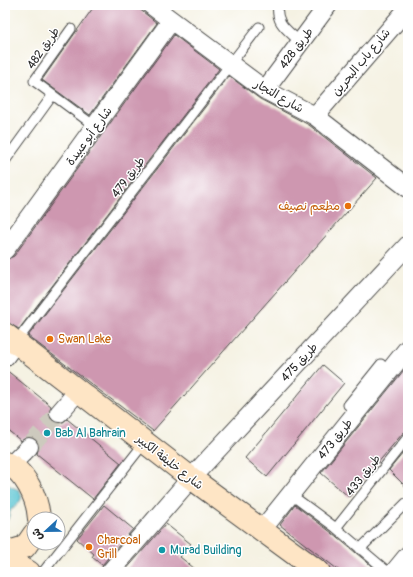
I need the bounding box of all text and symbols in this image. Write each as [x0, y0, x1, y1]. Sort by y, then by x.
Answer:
street label: طريق 482 [24, 25, 63, 72]
street label: طريق 428 [276, 25, 317, 72]
street label: شارع باب البحرين [329, 26, 395, 100]
street label: شارع التجار [250, 76, 306, 117]
street label: شارع أبو عبيدة [63, 104, 117, 169]
street label: طريق 479 [108, 154, 149, 201]
place label: مطعم نصيف [278, 199, 340, 215]
marker: مطعم نصيف [343, 201, 353, 211]
place label: Swan Lake [58, 332, 111, 347]
marker: Swan Lake [45, 334, 55, 344]
street label: طريق 475 [278, 340, 321, 385]
street label: طريق 473 [315, 416, 356, 463]
place label: Bab Al Bahrain [55, 426, 126, 441]
marker: Bab Al Bahrain [42, 428, 52, 438]
street label: شارع خليفة الكبير [132, 431, 206, 494]
street label: طريق 433 [343, 452, 384, 499]
north arrow [26, 511, 66, 551]
text: ش [29, 527, 45, 543]
place label: Charcoal Grill [97, 533, 141, 562]
marker: Charcoal Grill [84, 542, 94, 552]
place label: Murad Building [170, 543, 242, 558]
marker: Murad Building [157, 545, 167, 555]

